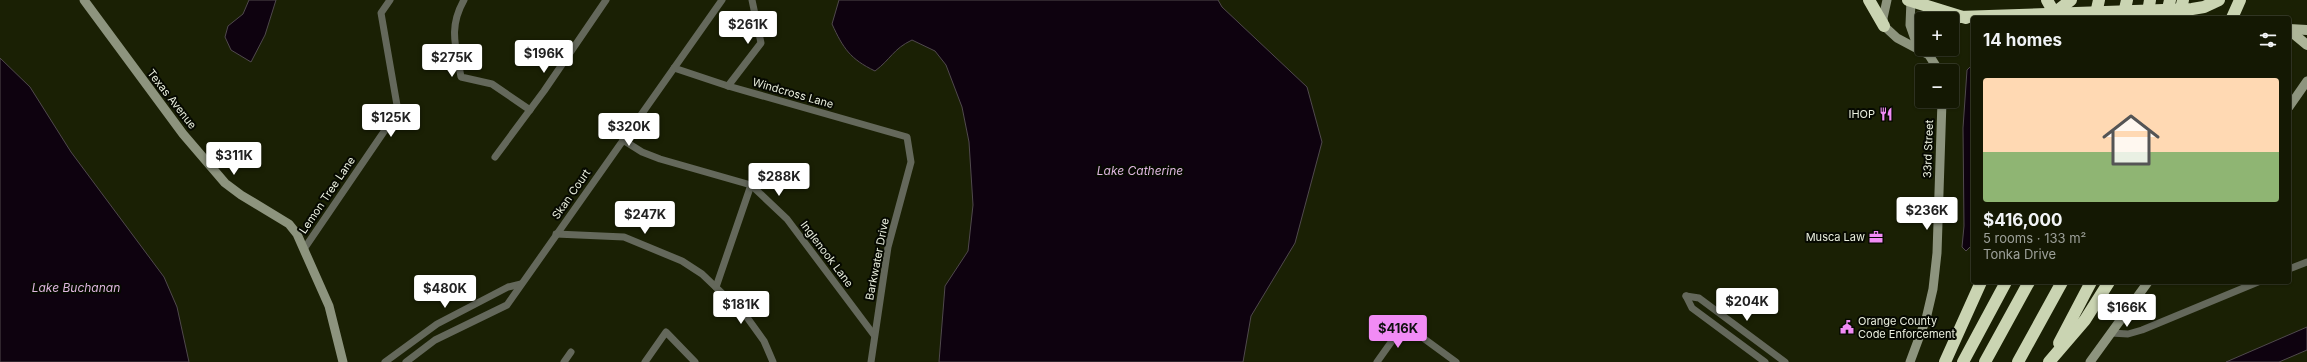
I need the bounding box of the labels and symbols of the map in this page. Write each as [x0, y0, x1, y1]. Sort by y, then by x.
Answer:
pin: $261K [720, 11, 776, 45]
pin: $196K [516, 40, 572, 74]
pin: $275K [424, 44, 480, 78]
street label: Texas Avenue [144, 66, 200, 132]
street label: Windcross Lane [751, 75, 835, 111]
pin: $125K [363, 104, 419, 138]
restaurant icon: IHOP [1878, 106, 1894, 122]
place label: IHOP [1848, 107, 1875, 121]
pin: $320K [601, 113, 657, 147]
street label: 33rd Street [1920, 119, 1936, 178]
pin: $311K [206, 142, 262, 176]
street label: Lemon Tree Lane [296, 154, 358, 236]
pin: $288K [751, 163, 807, 197]
water label: Lake Catherine [1097, 163, 1183, 178]
street label: Skan Court [549, 166, 594, 222]
pin: $236K [1899, 197, 1955, 231]
pin: $247K [617, 201, 673, 235]
street label: Barkwater Drive [862, 217, 892, 301]
street label: Inglenook Lane [798, 218, 856, 290]
office icon: Musca Law [1868, 229, 1884, 245]
place label: Musca Law [1806, 230, 1865, 244]
pin: $480K [417, 275, 473, 309]
water label: Lake Buchanan [32, 280, 120, 295]
pin: $204K [1719, 288, 1775, 322]
pin: $181K [713, 291, 769, 325]
pin: $166K [2099, 294, 2155, 328]
place label: Orange County Code Enforcement [1858, 314, 1956, 341]
pin: $416K [1370, 315, 1426, 349]
public building icon: Orange County Code Enforcement [1839, 319, 1855, 335]

